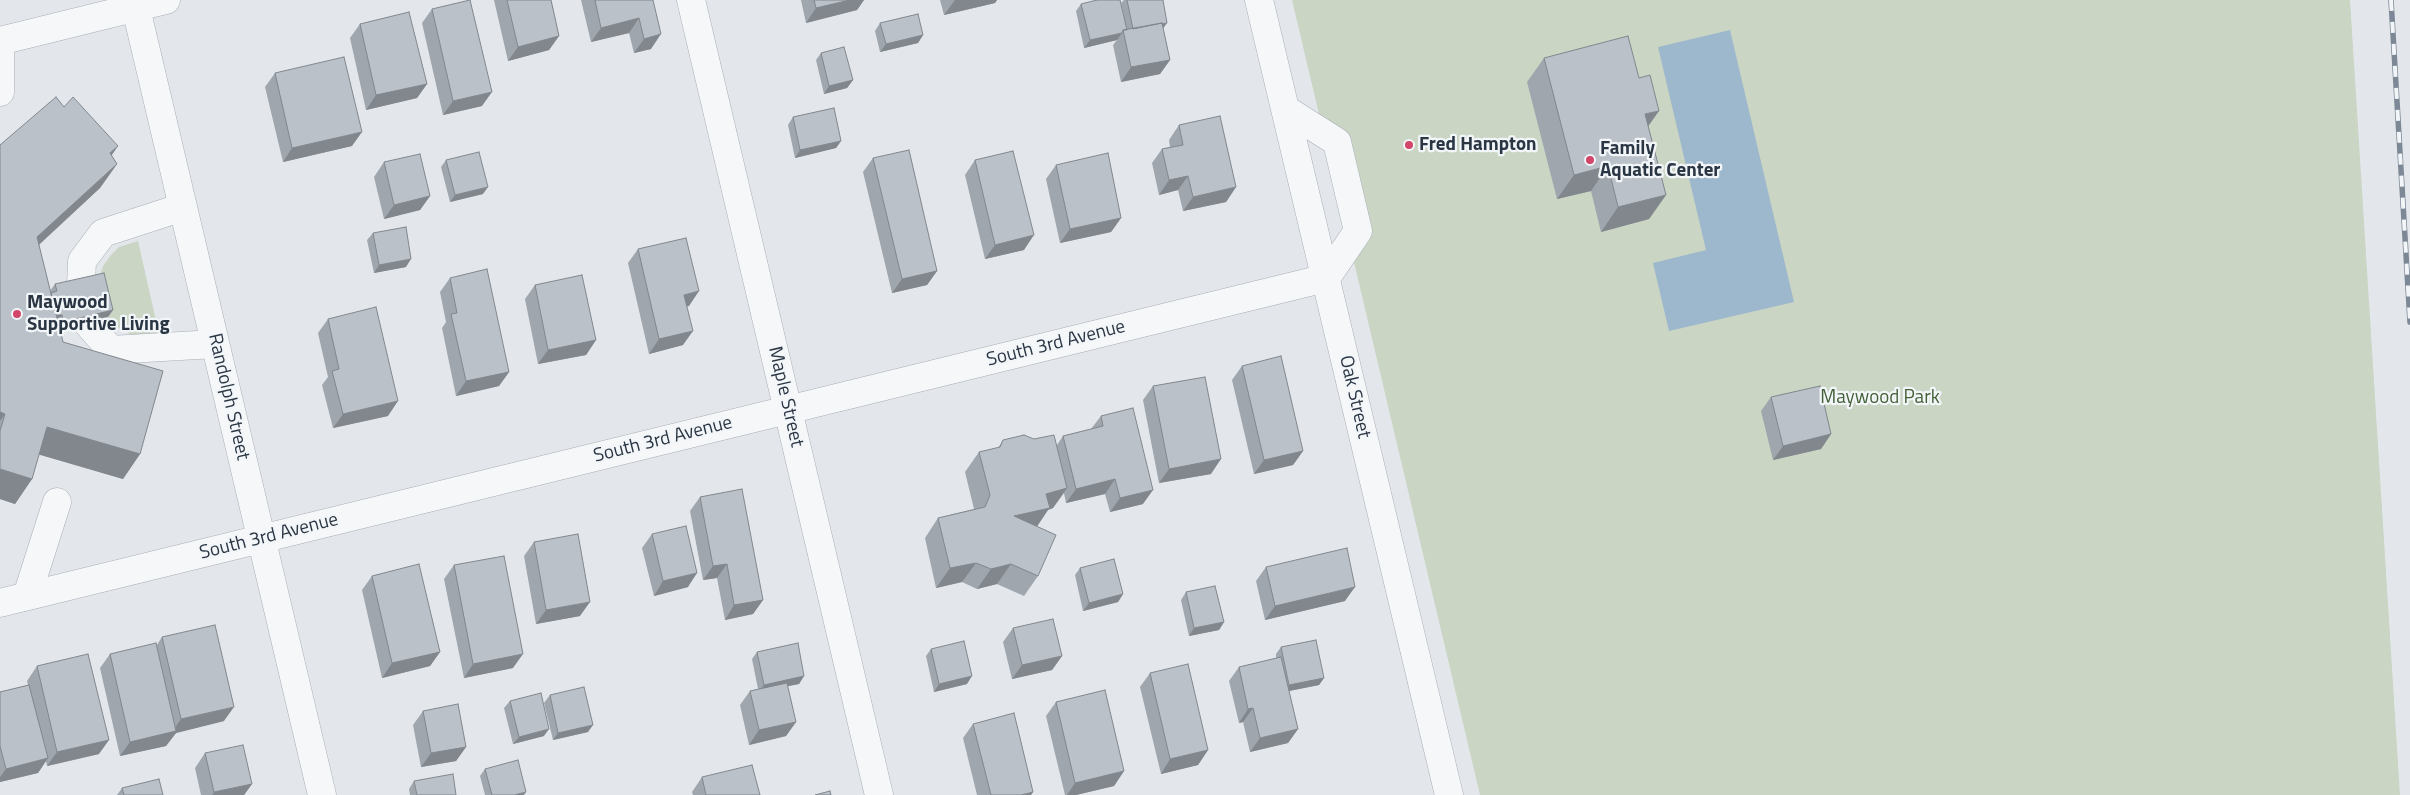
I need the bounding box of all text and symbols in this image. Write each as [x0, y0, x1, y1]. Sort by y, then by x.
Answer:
place label: Fred Hampton [1419, 134, 1537, 156]
place label: Family Aquatic Center [1600, 138, 1720, 182]
marker: Fred Hampton [1403, 139, 1415, 151]
marker: Family Aquatic Center [1584, 154, 1596, 166]
place label: Maywood Supportive Living [27, 292, 170, 336]
marker: Maywood Supportive Living [11, 308, 23, 320]
street label: South 3rd Avenue [984, 316, 1128, 372]
street label: Randolph Street [202, 331, 254, 463]
street label: Maple Street [762, 344, 808, 450]
street label: Oak Street [1333, 353, 1375, 441]
park label: Maywood Park [1820, 387, 1940, 409]
street label: South 3rd Avenue [591, 412, 735, 468]
street label: South 3rd Avenue [197, 509, 341, 565]

